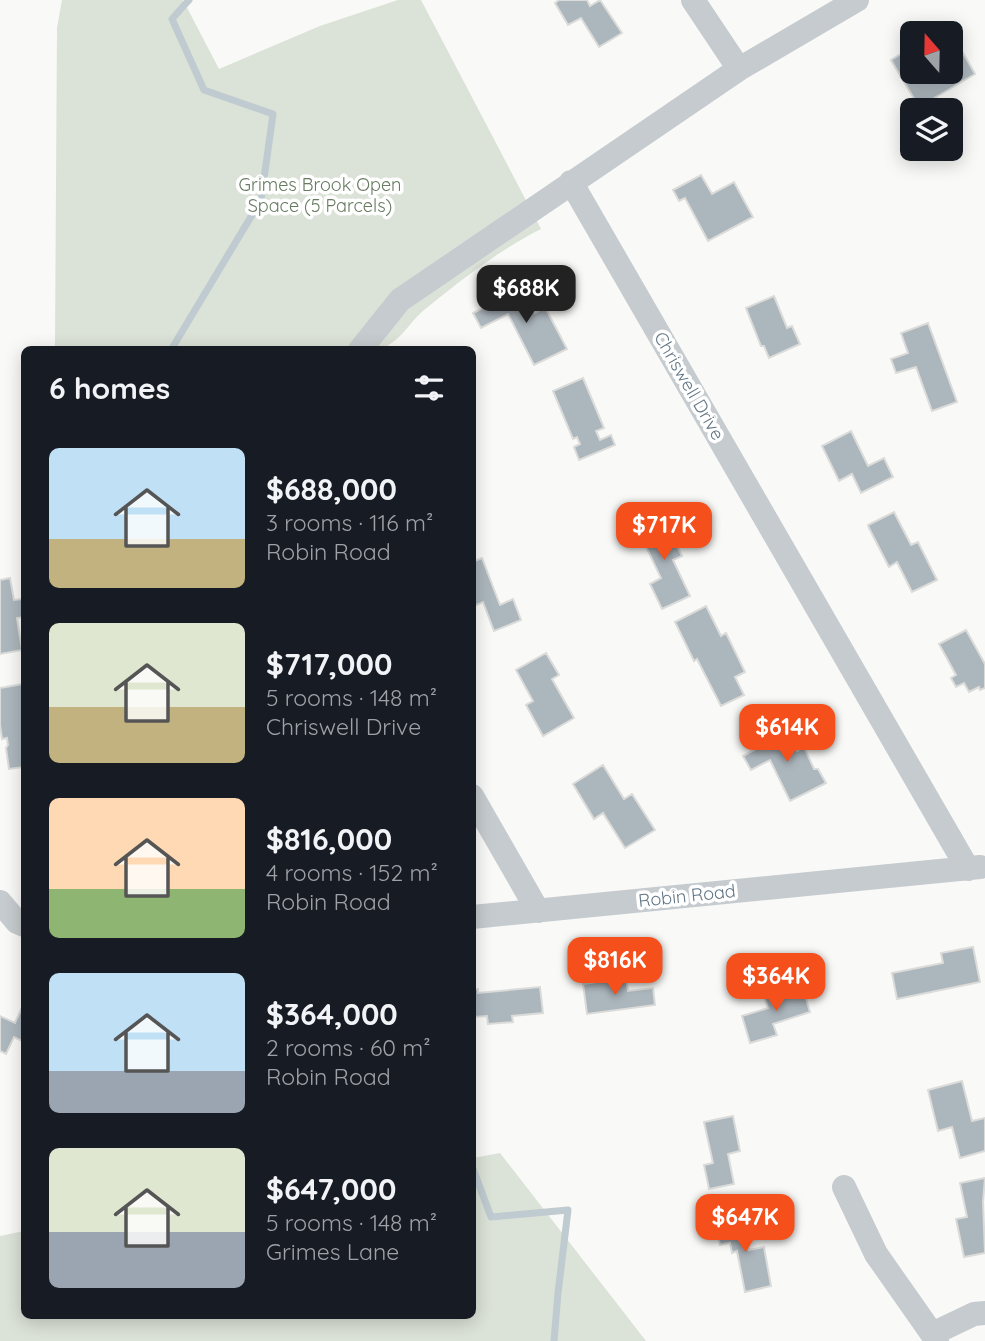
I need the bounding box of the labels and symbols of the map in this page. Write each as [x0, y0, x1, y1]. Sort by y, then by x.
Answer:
north arrow [900, 21, 962, 84]
park label: Grimes Brook Open Space (5 Parcels) [238, 173, 402, 217]
pin: $688K [477, 266, 575, 325]
street label: Chriswell Drive [649, 327, 730, 444]
pin: $717K [615, 503, 713, 562]
pin: $614K [738, 704, 836, 764]
street label: Robin Road [637, 879, 737, 912]
pin: $816K [566, 937, 664, 997]
pin: $364K [727, 954, 825, 1013]
pin: $647K [696, 1194, 794, 1254]

